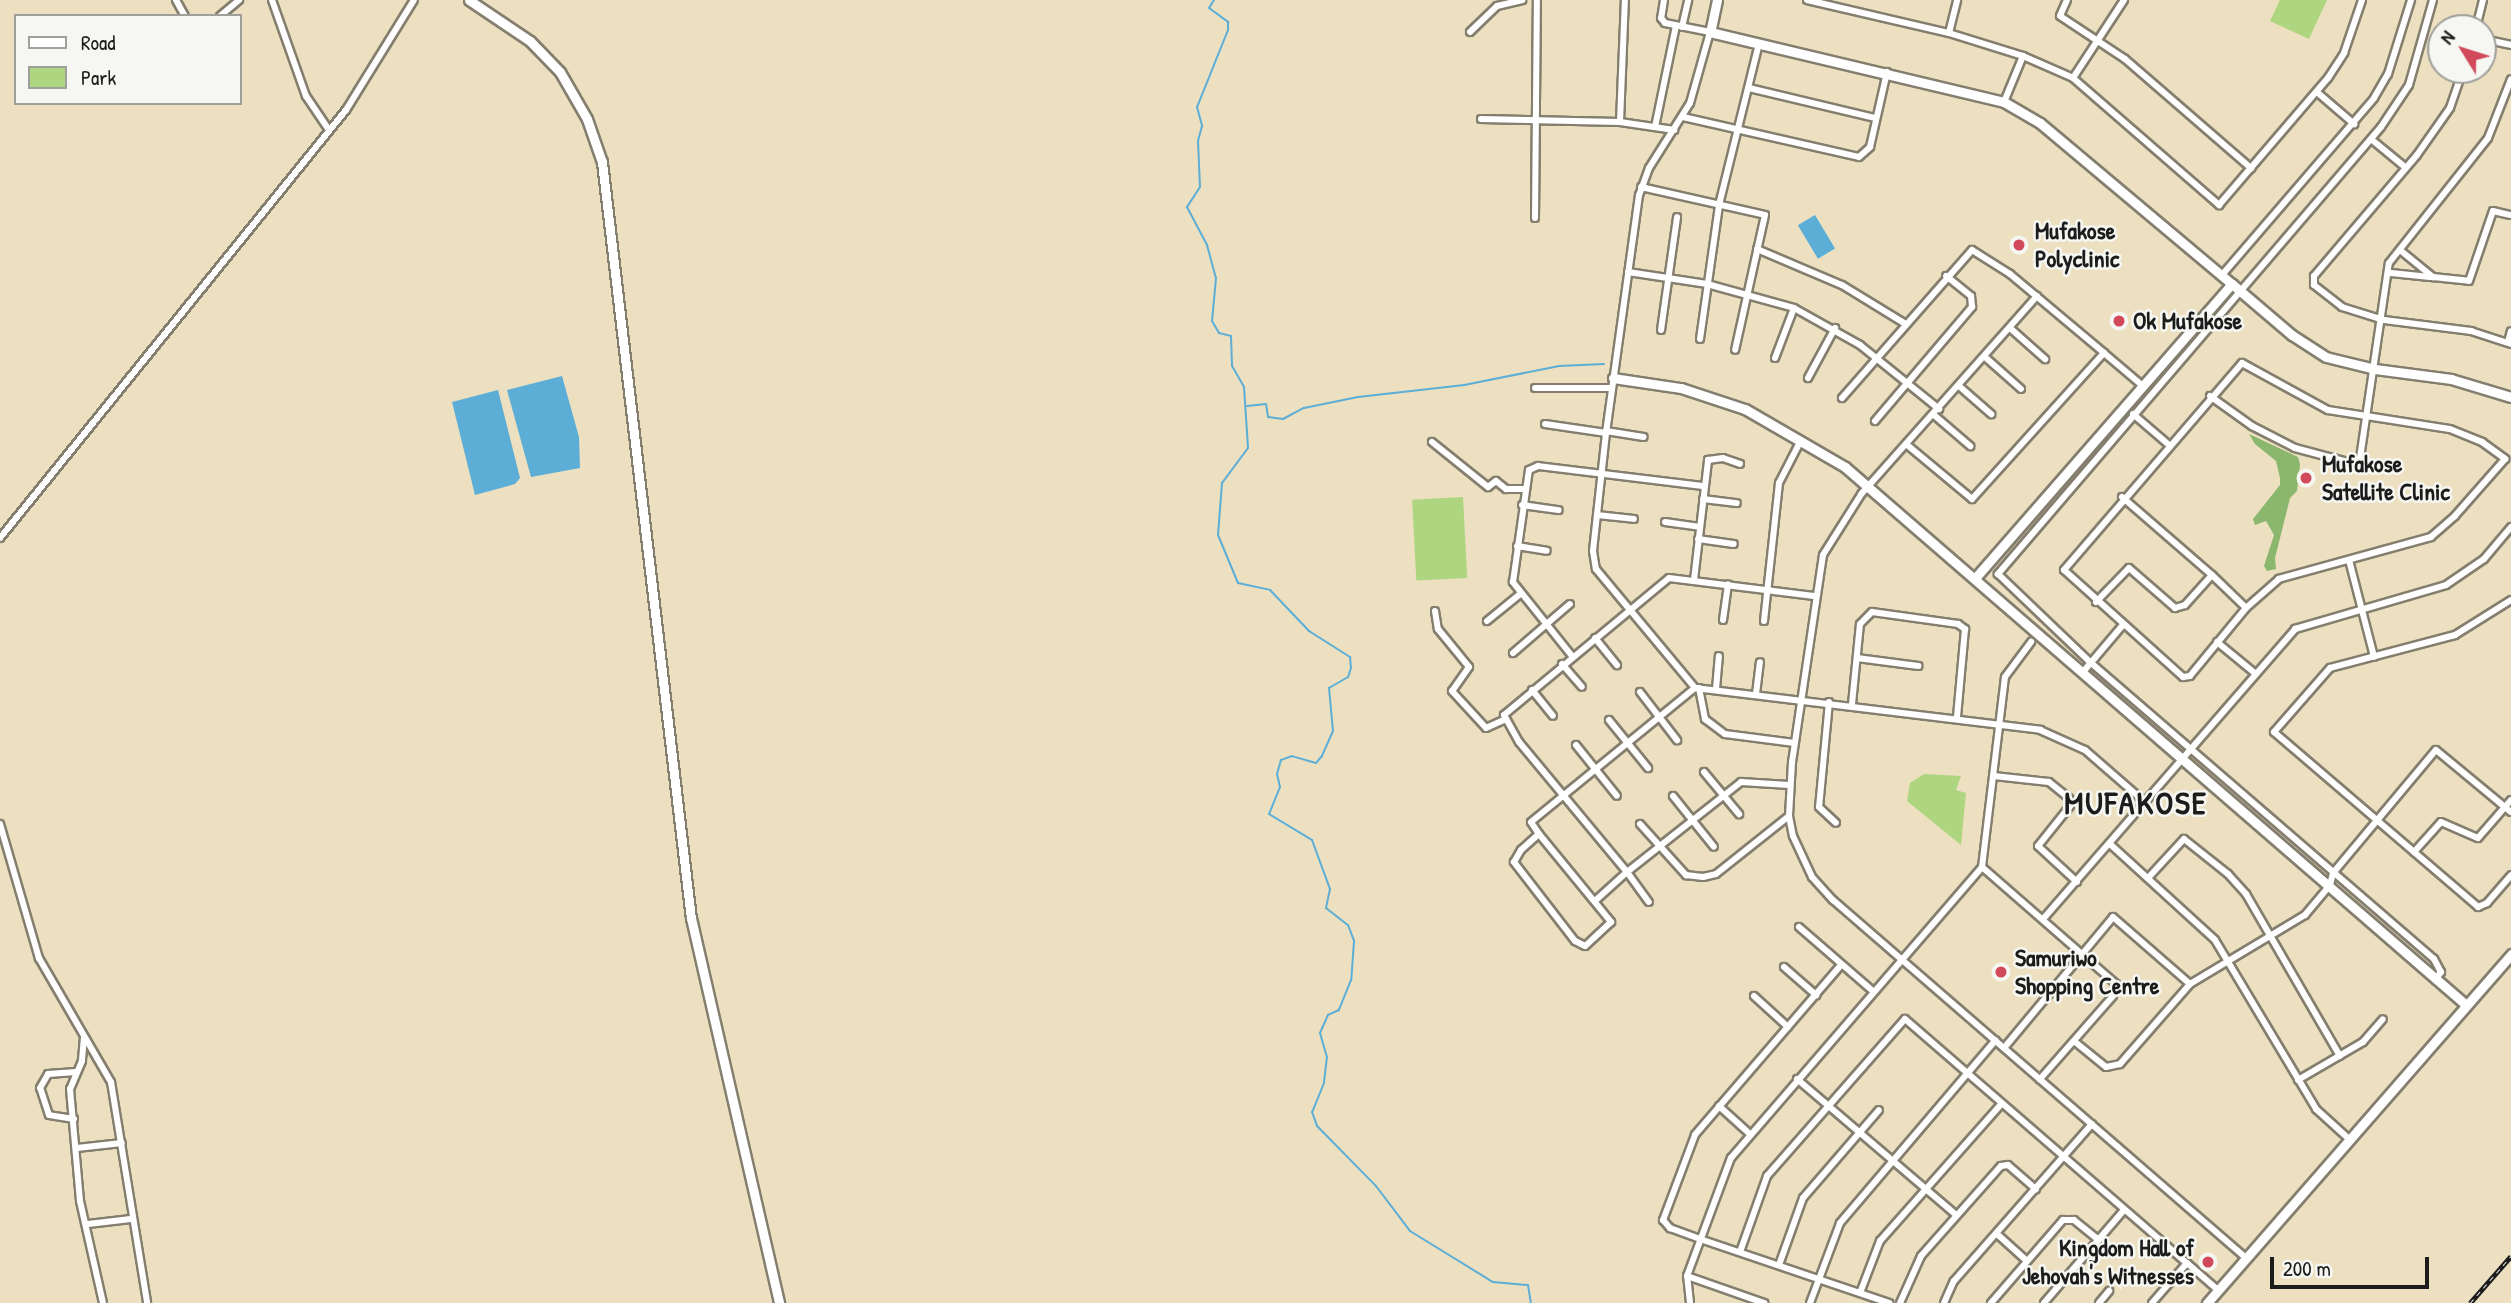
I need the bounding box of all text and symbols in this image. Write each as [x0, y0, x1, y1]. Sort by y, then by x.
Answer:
legend [14, 14, 242, 105]
north arrow [2427, 14, 2497, 84]
text: N [2434, 25, 2460, 49]
text: Road [81, 28, 115, 57]
text: Park [81, 63, 116, 92]
place label: Mufakose Polyclinic [2035, 217, 2119, 273]
marker: Mufakose Polyclinic [2009, 235, 2029, 255]
place label: Ok Mufakose [2133, 307, 2242, 335]
marker: Ok Mufakose [2111, 313, 2127, 329]
place label: Mufakose Satellite Clinic [2322, 450, 2450, 506]
marker: Mufakose Satellite Clinic [2296, 468, 2316, 488]
district label: MUFAKOSE [2065, 784, 2207, 822]
place label: Samuriwo Shopping Centre [2015, 944, 2159, 1000]
marker: Samuriwo Shopping Centre [1993, 964, 2009, 980]
place label: Kingdom Hall of Jehovah's Witnesses [2022, 1234, 2194, 1290]
scale bar [2273, 1244, 2432, 1288]
marker: Kingdom Hall of Jehovah's Witnesses [2200, 1254, 2216, 1270]
text: 200 m [2283, 1254, 2331, 1283]

